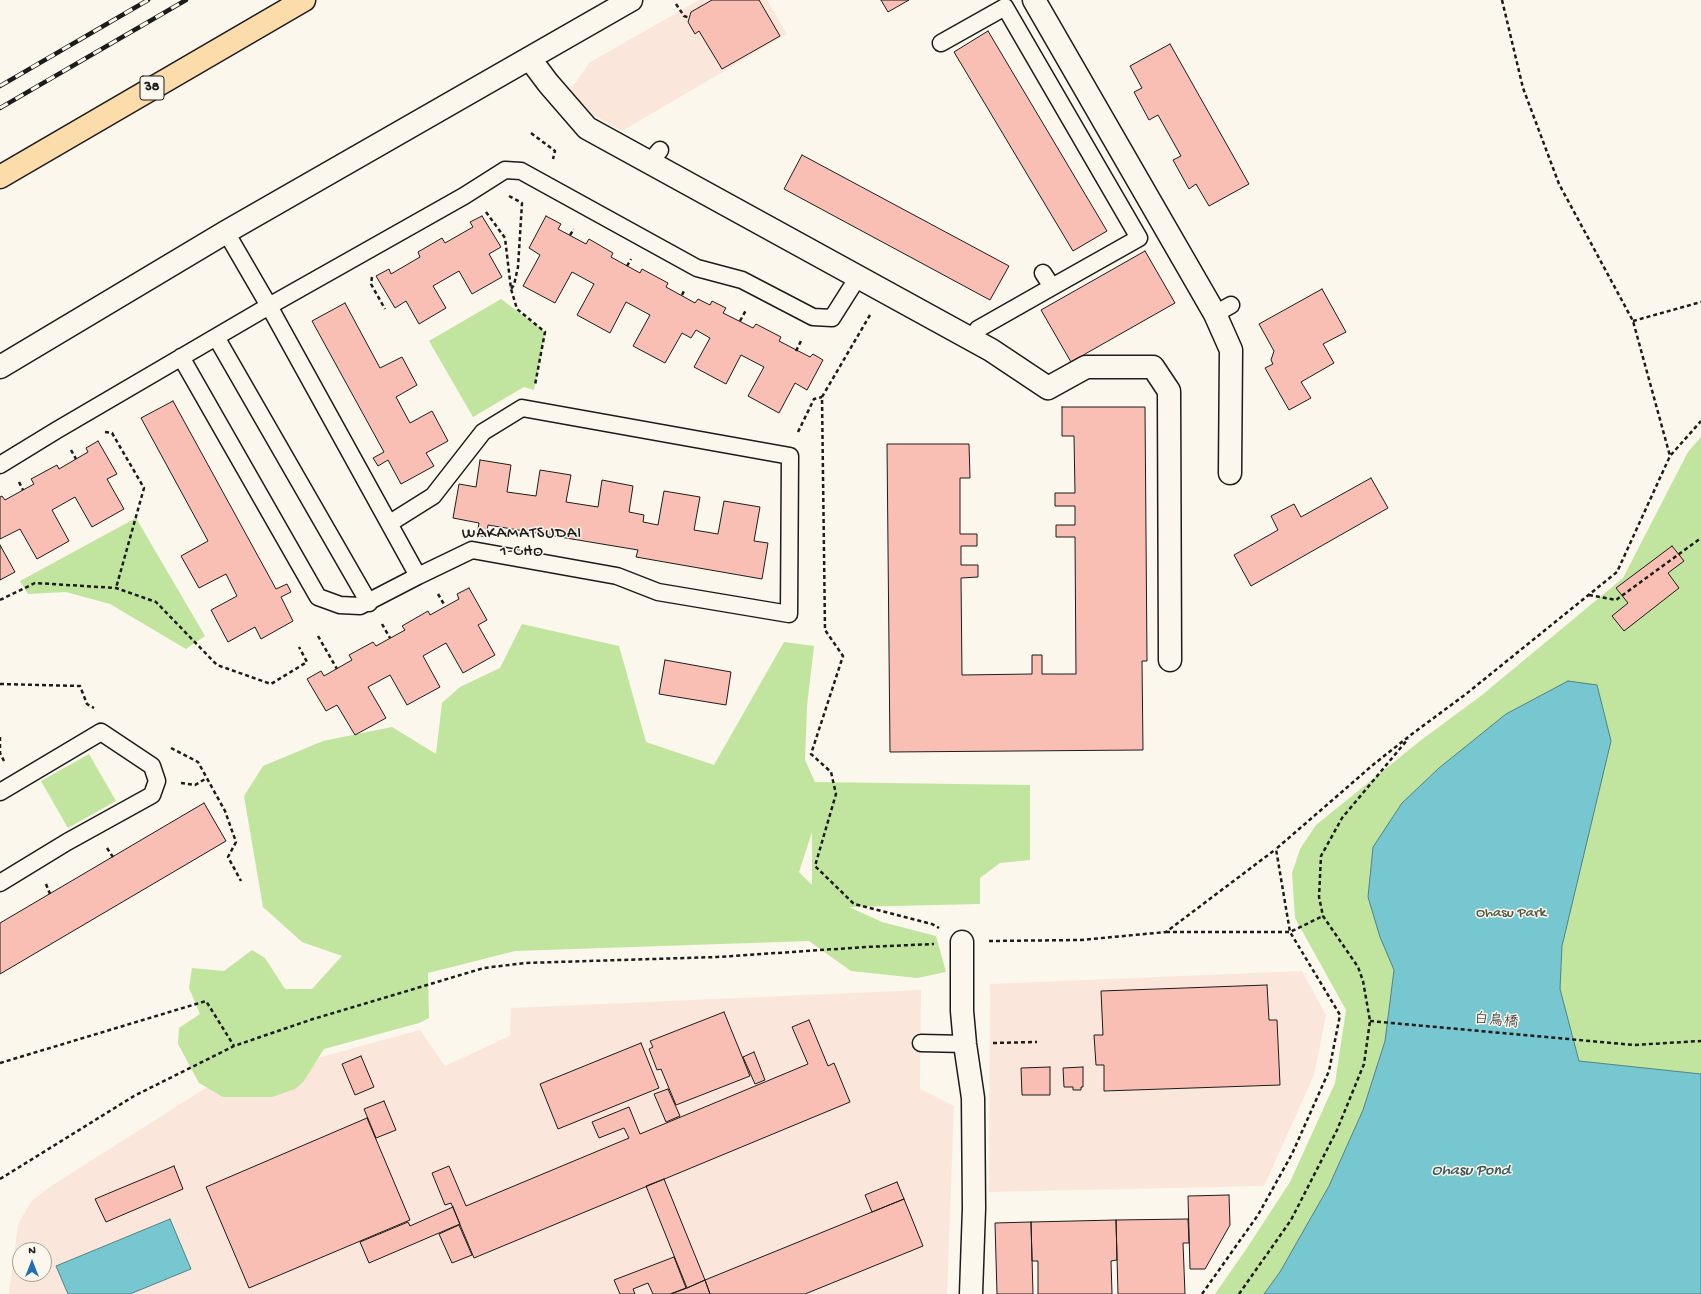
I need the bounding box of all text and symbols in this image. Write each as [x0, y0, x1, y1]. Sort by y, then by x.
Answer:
road number: 38 [140, 76, 164, 100]
district label: WAKAMATSUDAI 1-CHO [462, 525, 582, 563]
park label: Ohasu Park [1476, 905, 1546, 923]
street label: 白鳥橋 [1473, 1011, 1519, 1033]
water label: Ohasu Pond [1432, 1162, 1510, 1182]
north arrow [12, 1242, 52, 1282]
text: N [28, 1245, 36, 1257]

